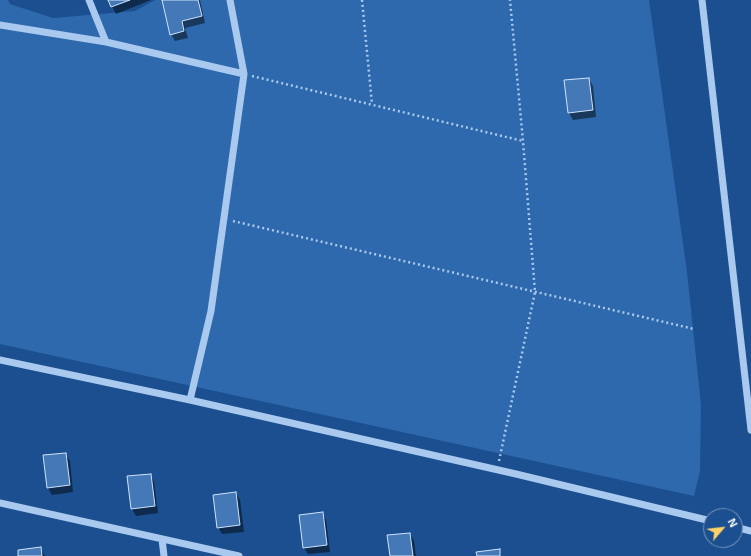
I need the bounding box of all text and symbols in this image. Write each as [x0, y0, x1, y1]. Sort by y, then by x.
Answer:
north arrow [703, 508, 743, 548]
text: N [726, 517, 740, 529]

